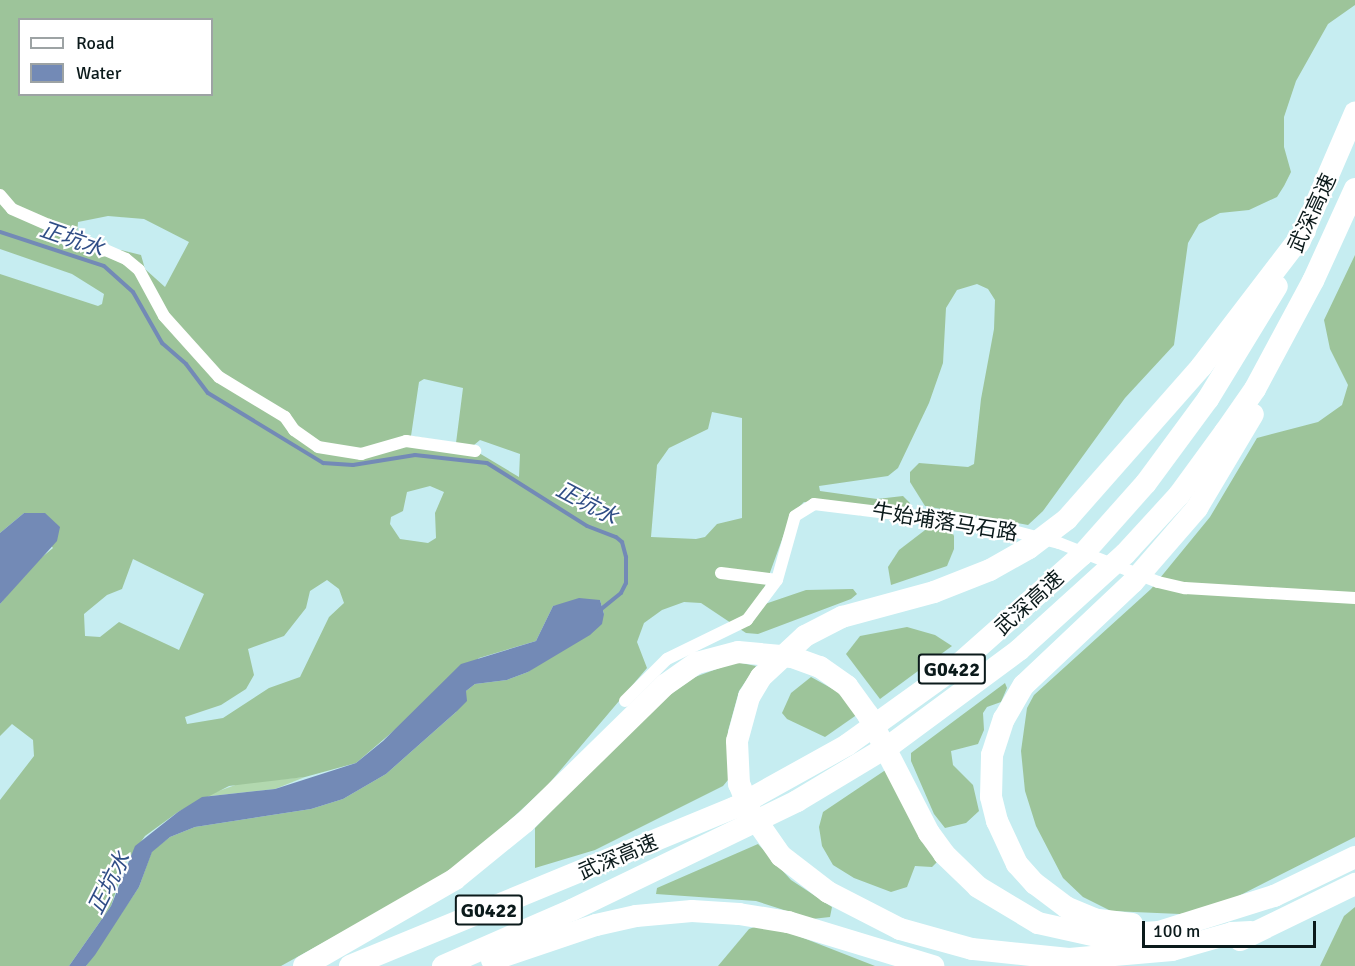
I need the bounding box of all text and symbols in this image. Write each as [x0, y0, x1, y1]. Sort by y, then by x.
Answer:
legend [18, 18, 213, 96]
text: Road [76, 32, 115, 54]
text: Water [76, 62, 121, 84]
street label: 武深高速 [1283, 170, 1341, 256]
water label: 正坑水 [37, 216, 107, 262]
water label: 正坑水 [552, 476, 622, 530]
street label: 牛始埔落马石路 [870, 498, 1020, 546]
street label: 武深高速 [989, 566, 1069, 640]
road number: G0422 [918, 652, 986, 686]
street label: 武深高速 [574, 829, 662, 885]
water label: 正坑水 [82, 848, 136, 918]
road number: G0422 [454, 893, 524, 927]
scale bar [1145, 909, 1319, 947]
text: 100 m [1153, 920, 1200, 942]

